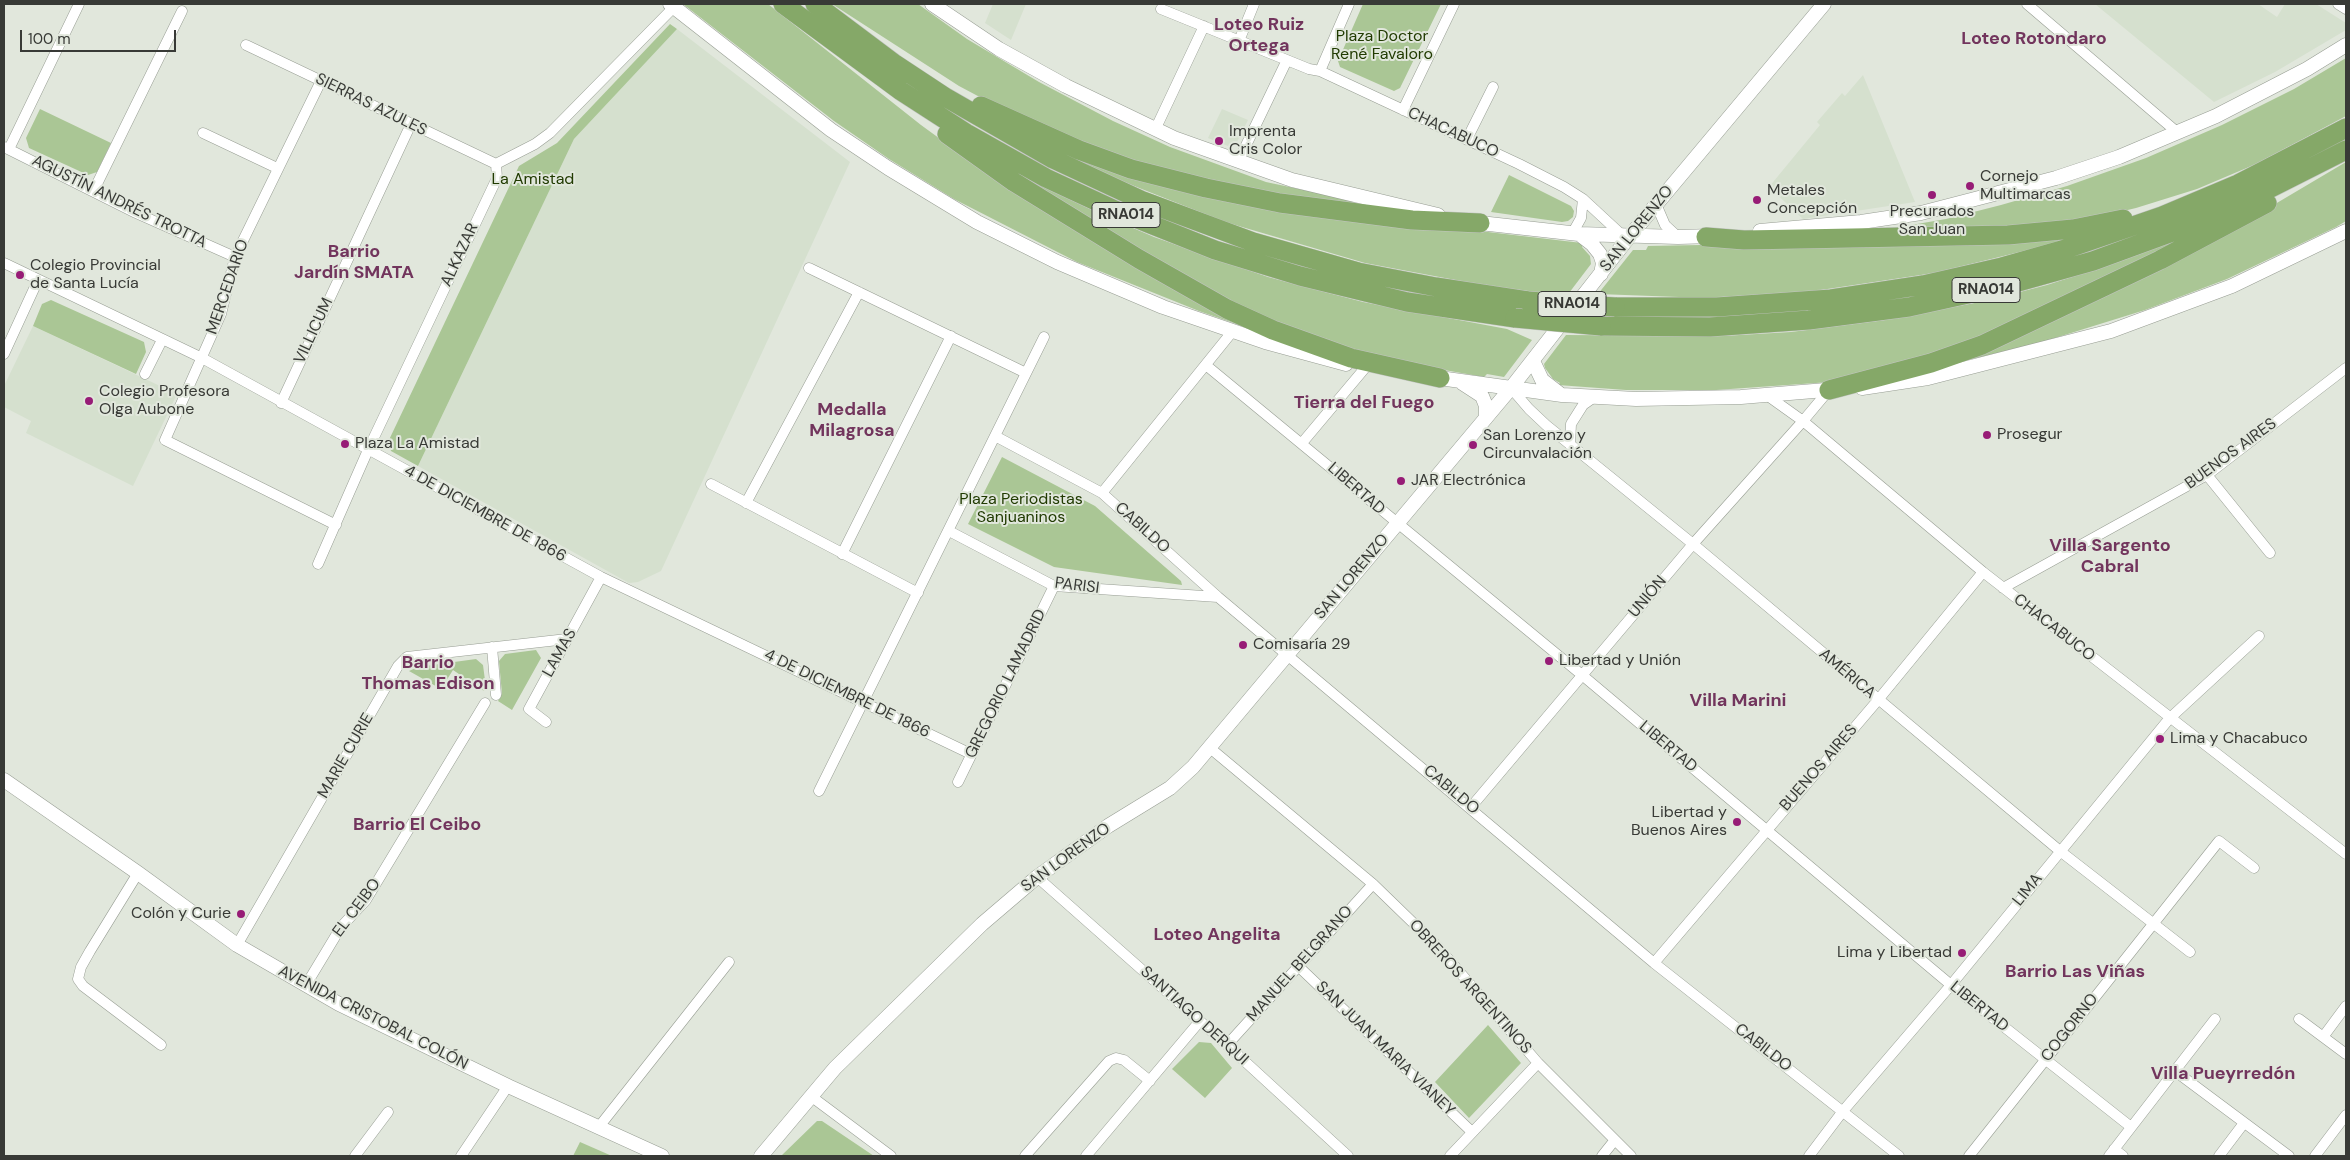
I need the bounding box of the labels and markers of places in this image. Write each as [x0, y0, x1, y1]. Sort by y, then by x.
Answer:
place label: Imprenta Cris Color [1229, 122, 1302, 160]
marker: Imprenta Cris Color [1213, 135, 1225, 147]
place label: Cornejo Multimarcas [1980, 167, 2071, 205]
marker: Cornejo Multimarcas [1964, 180, 1976, 192]
place label: Metales Concepción [1767, 181, 1857, 219]
marker: Precurados San Juan [1926, 189, 1938, 201]
marker: Metales Concepción [1751, 194, 1763, 206]
place label: Precurados San Juan [1890, 202, 1974, 240]
place label: Colegio Provincial de Santa Lucía [30, 256, 161, 294]
marker: Colegio Provincial de Santa Lucía [14, 269, 26, 281]
place label: Colegio Profesora Olga Aubone [99, 382, 230, 420]
marker: Colegio Profesora Olga Aubone [83, 395, 95, 407]
place label: Prosegur [1997, 425, 2062, 445]
place label: San Lorenzo y Circunvalación [1483, 426, 1592, 464]
marker: Prosegur [1981, 429, 1993, 441]
place label: Plaza La Amistad [355, 434, 480, 454]
marker: Plaza La Amistad [339, 438, 351, 450]
marker: San Lorenzo y Circunvalación [1467, 439, 1479, 451]
place label: JAR Electrónica [1411, 471, 1526, 491]
marker: JAR Electrónica [1395, 475, 1407, 487]
place label: Comisaría 29 [1253, 635, 1350, 655]
marker: Comisaría 29 [1237, 639, 1249, 651]
place label: Libertad y Unión [1559, 651, 1681, 671]
marker: Libertad y Unión [1543, 655, 1555, 667]
place label: Lima y Chacabuco [2170, 729, 2308, 749]
marker: Lima y Chacabuco [2154, 733, 2166, 745]
place label: Libertad y Buenos Aires [1631, 803, 1727, 841]
marker: Libertad y Buenos Aires [1731, 816, 1743, 828]
place label: Colón y Curie [131, 904, 231, 924]
marker: Colón y Curie [235, 908, 247, 920]
place label: Lima y Libertad [1837, 943, 1952, 963]
marker: Lima y Libertad [1956, 947, 1968, 959]

